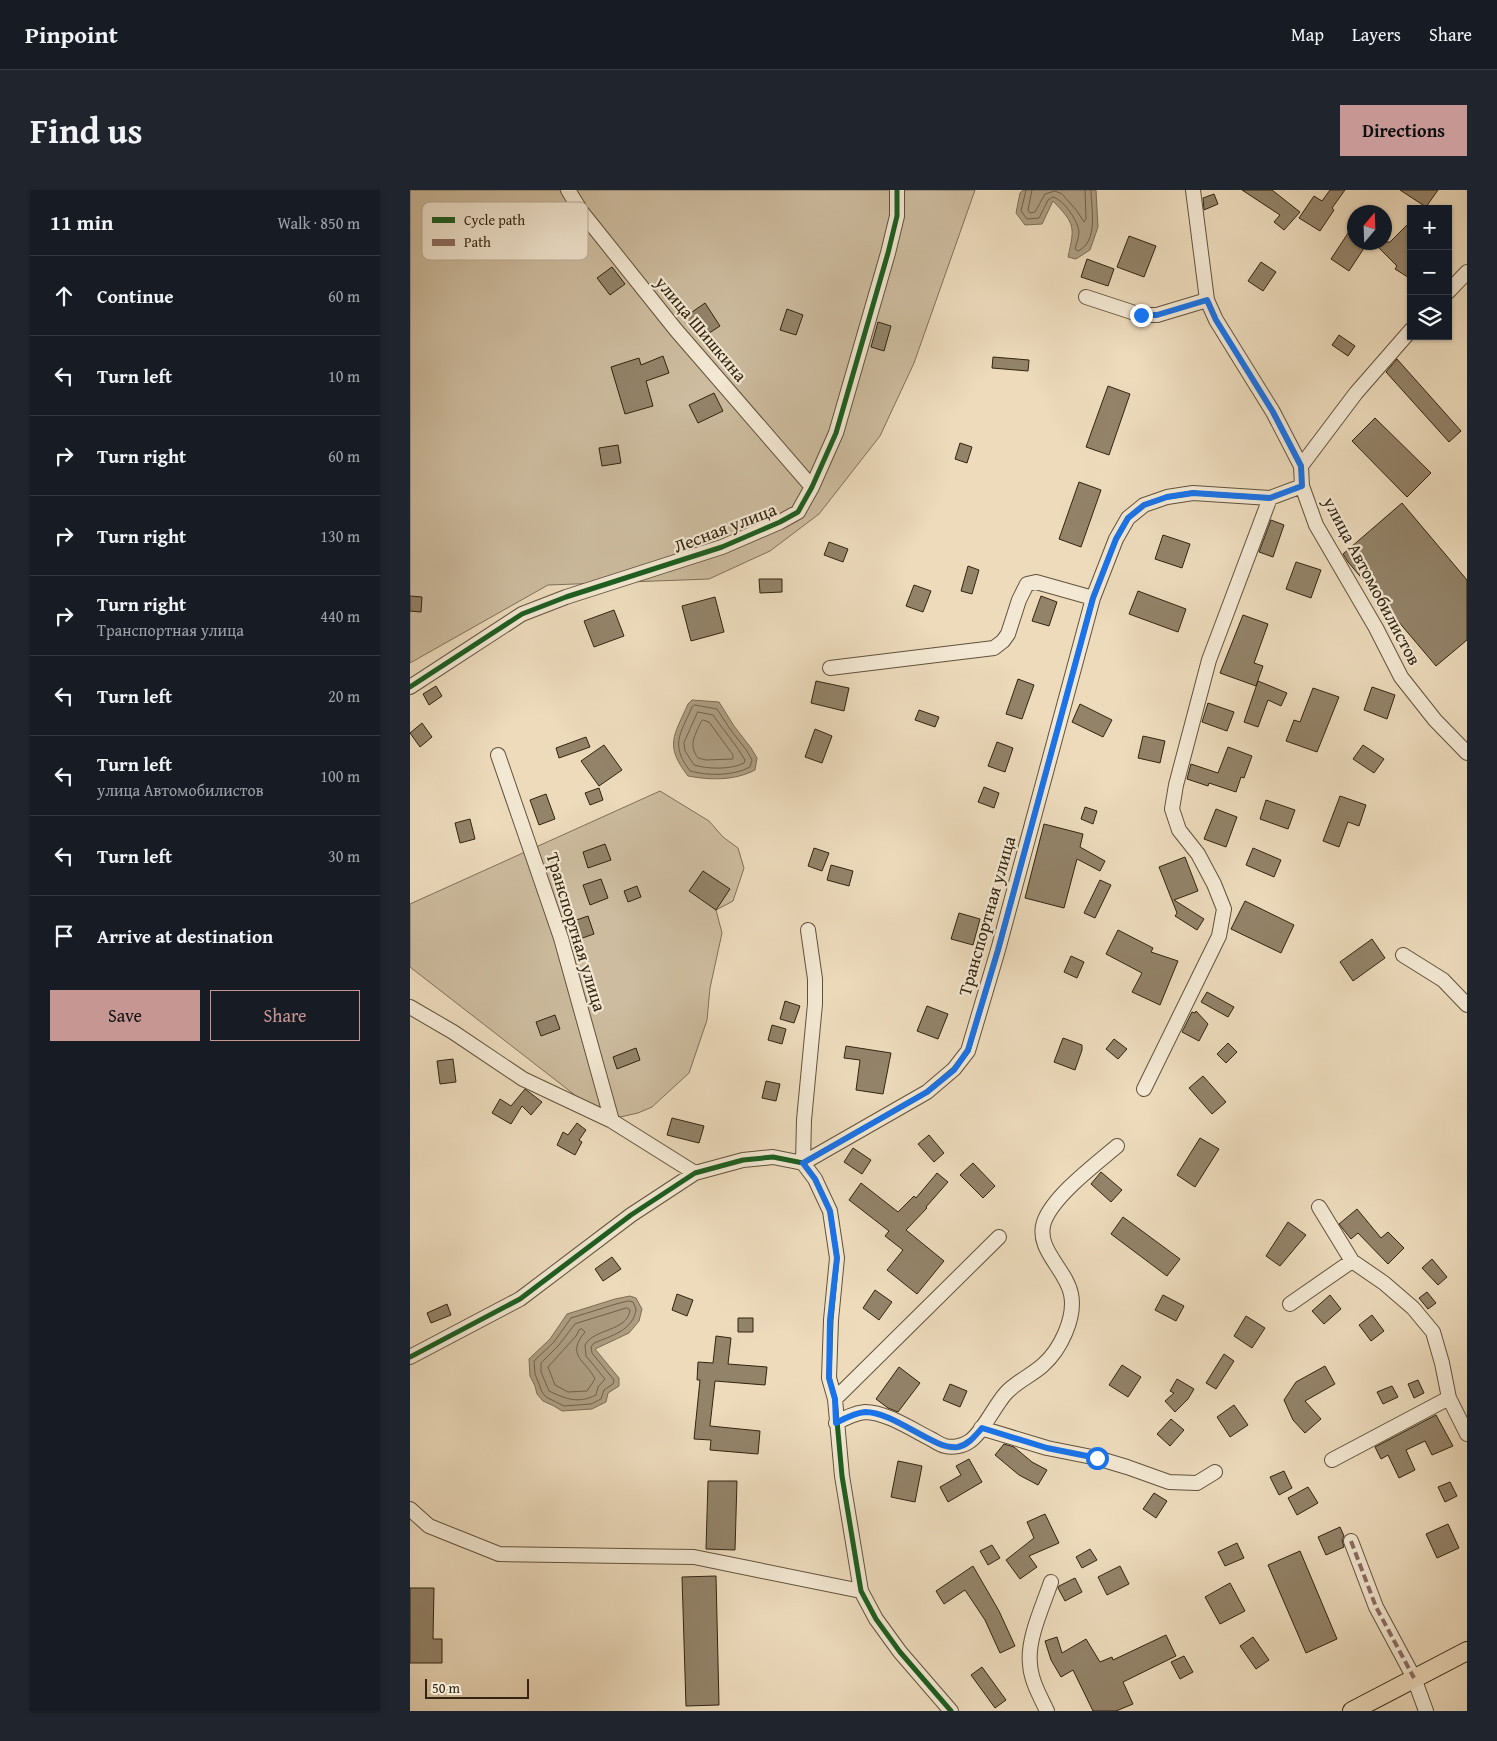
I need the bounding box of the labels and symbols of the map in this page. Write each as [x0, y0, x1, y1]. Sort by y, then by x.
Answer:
legend [422, 202, 588, 260]
north arrow [1347, 205, 1392, 250]
text: Cycle path [464, 210, 525, 230]
text: Path [464, 232, 491, 252]
street label: улица Шишкина [648, 269, 754, 388]
route end [1130, 304, 1153, 327]
street label: улица Автомобилистов [1316, 491, 1428, 670]
street label: Лесная улица [669, 495, 781, 560]
street label: Транспортная улица [951, 832, 1022, 999]
street label: Транспортная улица [539, 849, 614, 1015]
route start [1086, 1447, 1109, 1470]
scale bar [425, 1676, 529, 1699]

